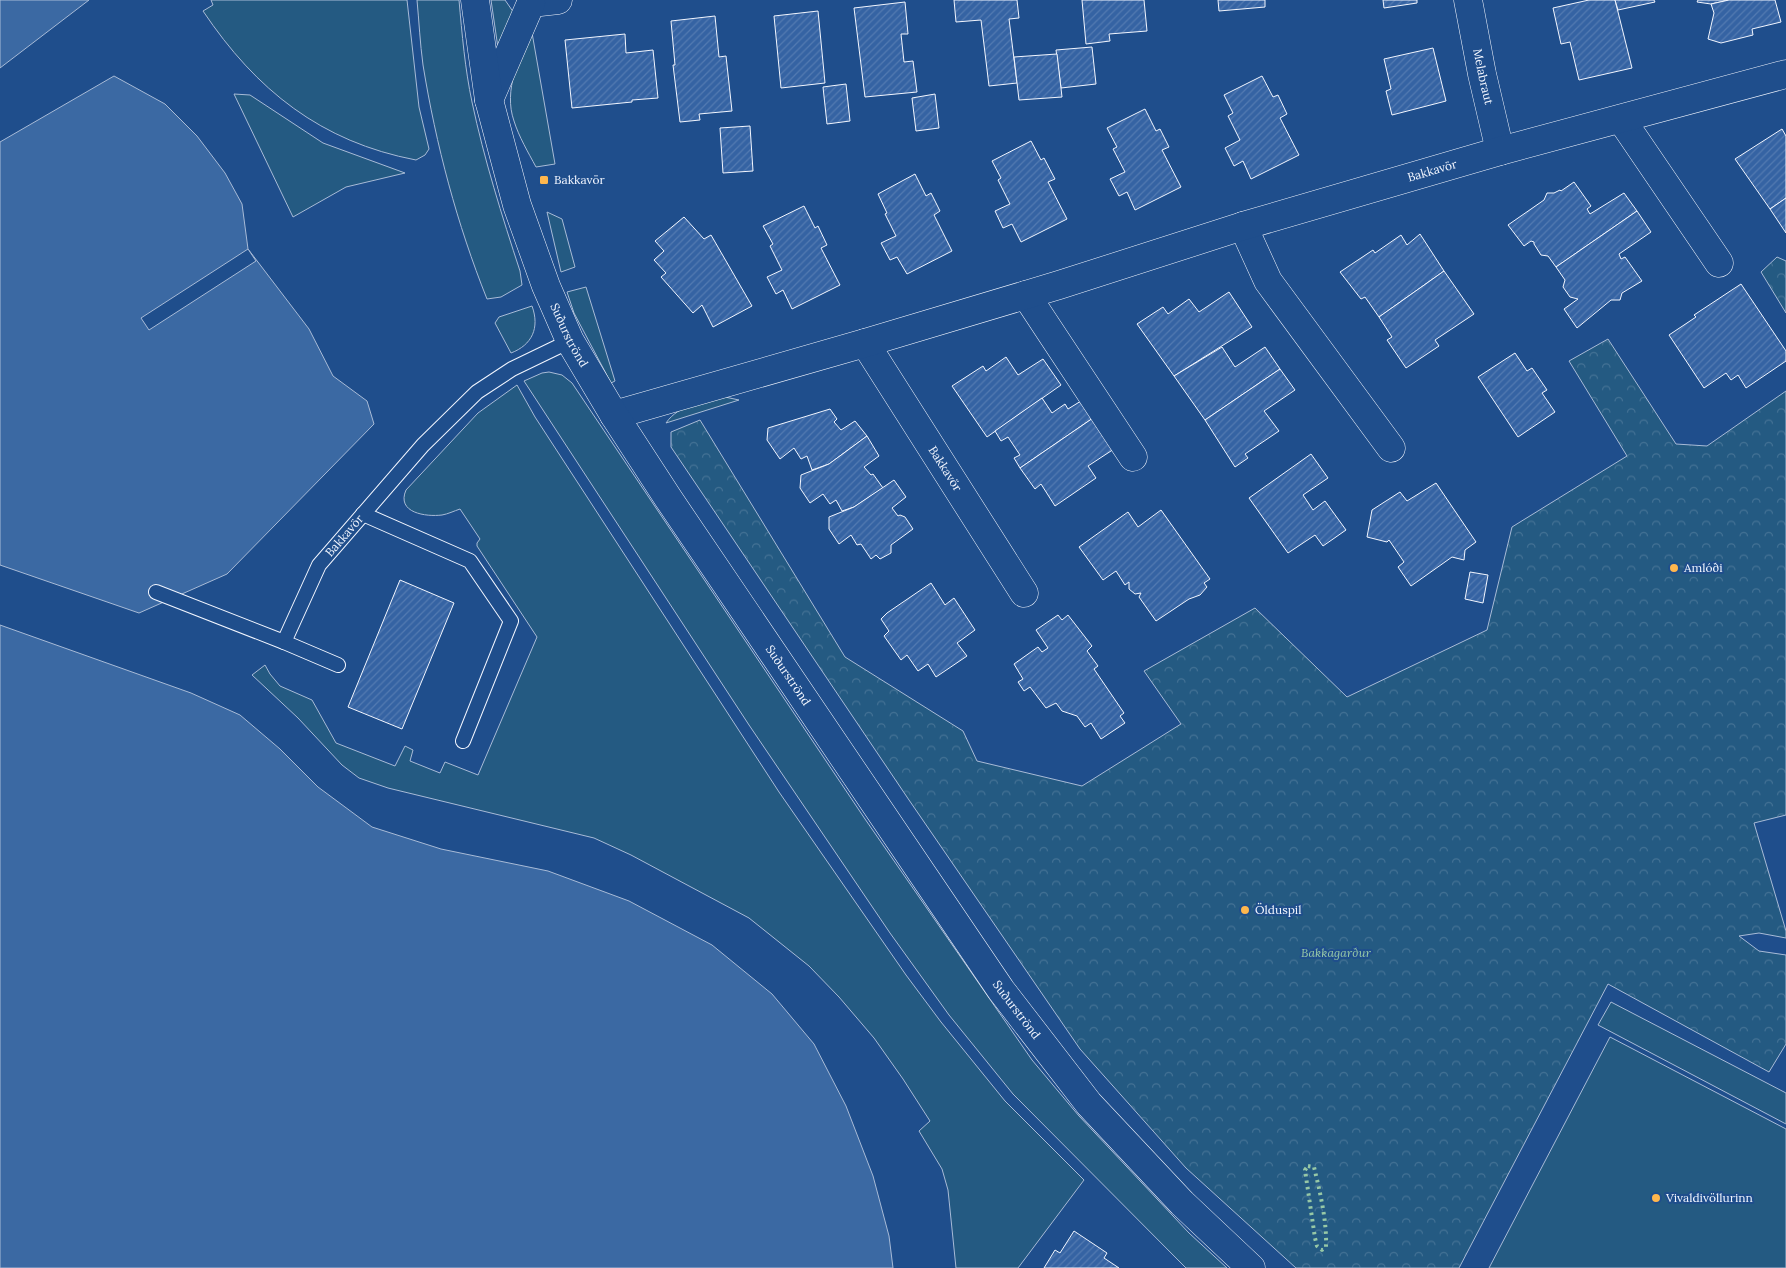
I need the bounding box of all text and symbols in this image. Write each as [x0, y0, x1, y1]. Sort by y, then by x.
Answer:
street label: Melabraut [1470, 47, 1497, 106]
street label: Bakkavör [1406, 156, 1459, 185]
place label: Bakkavör [554, 172, 606, 187]
marker: Bakkavör [538, 174, 550, 186]
street label: Suðurströnd [547, 301, 592, 370]
street label: Bakkavör [925, 443, 966, 495]
street label: Bakkavör [322, 511, 367, 560]
place label: Amlóði [1683, 560, 1723, 575]
marker: Amlóði [1668, 562, 1680, 574]
street label: Suðurströnd [763, 642, 814, 708]
place label: Ölduspil [1255, 902, 1302, 917]
marker: Ölduspil [1239, 904, 1251, 916]
park label: Bakkagarður [1301, 945, 1372, 960]
street label: Suðurströnd [990, 977, 1044, 1042]
place label: Vivaldivöllurinn [1665, 1190, 1753, 1205]
marker: Vivaldivöllurinn [1650, 1192, 1662, 1204]

